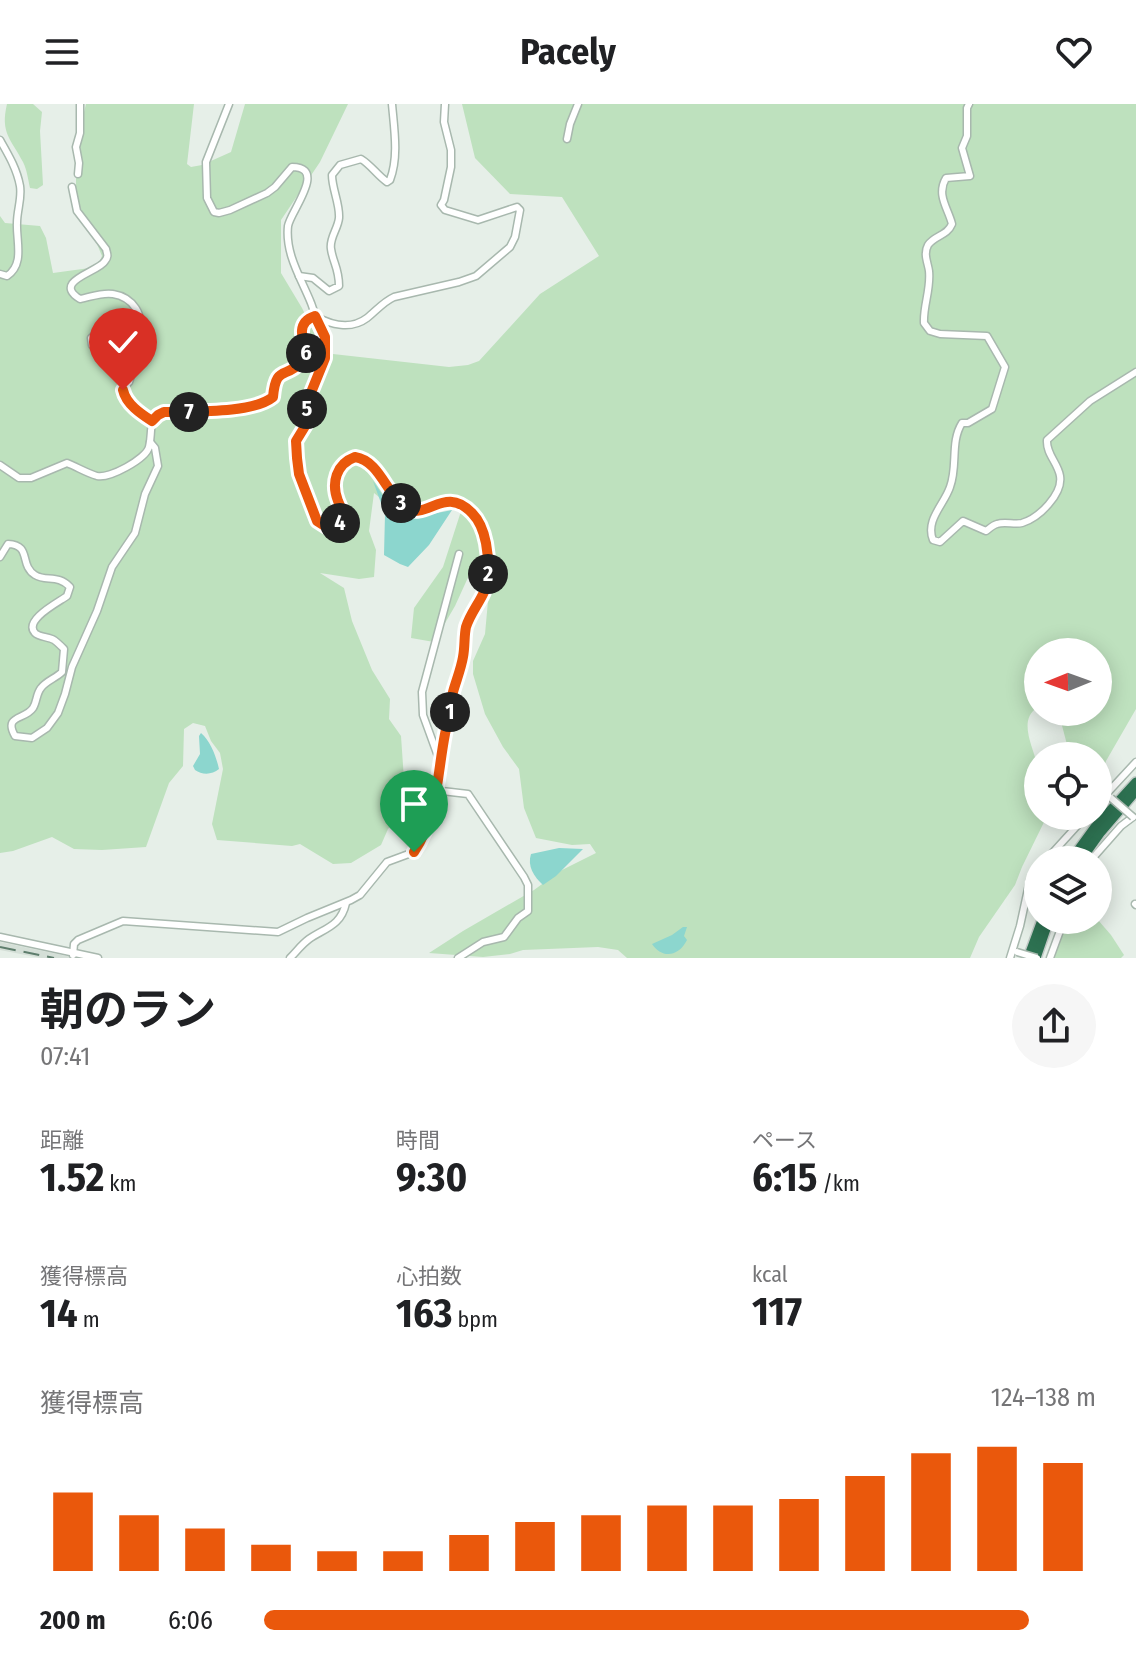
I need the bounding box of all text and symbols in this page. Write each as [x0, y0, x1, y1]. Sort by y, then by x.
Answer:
icon: menu [40, 30, 84, 74]
text: Pacely [520, 30, 616, 74]
icon: heart [1052, 30, 1096, 74]
pin [89, 308, 157, 390]
icon: check [101, 320, 145, 364]
pin: 6 [286, 333, 326, 373]
text: 6 [300, 339, 312, 366]
pin: 5 [287, 389, 327, 429]
pin: 7 [169, 392, 209, 432]
text: 5 [302, 395, 312, 422]
text: 7 [184, 398, 194, 425]
pin: 3 [381, 483, 421, 523]
text: 3 [396, 489, 406, 516]
pin: 4 [320, 503, 360, 543]
text: 4 [334, 509, 346, 536]
pin: 2 [468, 554, 508, 594]
text: 2 [483, 560, 493, 587]
north arrow [1024, 638, 1112, 726]
map controls [1024, 638, 1112, 934]
pin: 1 [430, 692, 470, 732]
text: 1 [445, 698, 455, 725]
button: locate [1024, 742, 1112, 830]
pin [380, 770, 448, 852]
icon: arrive [392, 782, 436, 826]
button: layers [1024, 846, 1112, 934]
text: 朝のラン [40, 984, 216, 1037]
button: share [1012, 984, 1096, 1068]
text: 07:41 [40, 1041, 90, 1072]
text: 距離 [40, 1127, 84, 1154]
text: 時間 [396, 1127, 440, 1154]
text: ペース [752, 1127, 817, 1154]
text: 1.52 [40, 1154, 104, 1202]
text: 9:30 [396, 1154, 467, 1202]
text: 6:15 [752, 1154, 817, 1202]
text: km [104, 1170, 137, 1197]
text: /km [817, 1170, 860, 1197]
text: kcal [752, 1261, 788, 1288]
text: 獲得標高 [40, 1263, 128, 1290]
text: 心拍数 [396, 1263, 462, 1290]
text: 117 [752, 1288, 802, 1336]
text: 14 [40, 1290, 77, 1338]
text: 163 [396, 1290, 452, 1338]
text: m [77, 1306, 100, 1333]
text: bpm [452, 1306, 498, 1333]
text: 124–138 m [991, 1382, 1096, 1413]
text: 獲得標高 [40, 1388, 144, 1419]
text: 200 m [40, 1605, 106, 1636]
text: 6:06 [168, 1605, 213, 1636]

